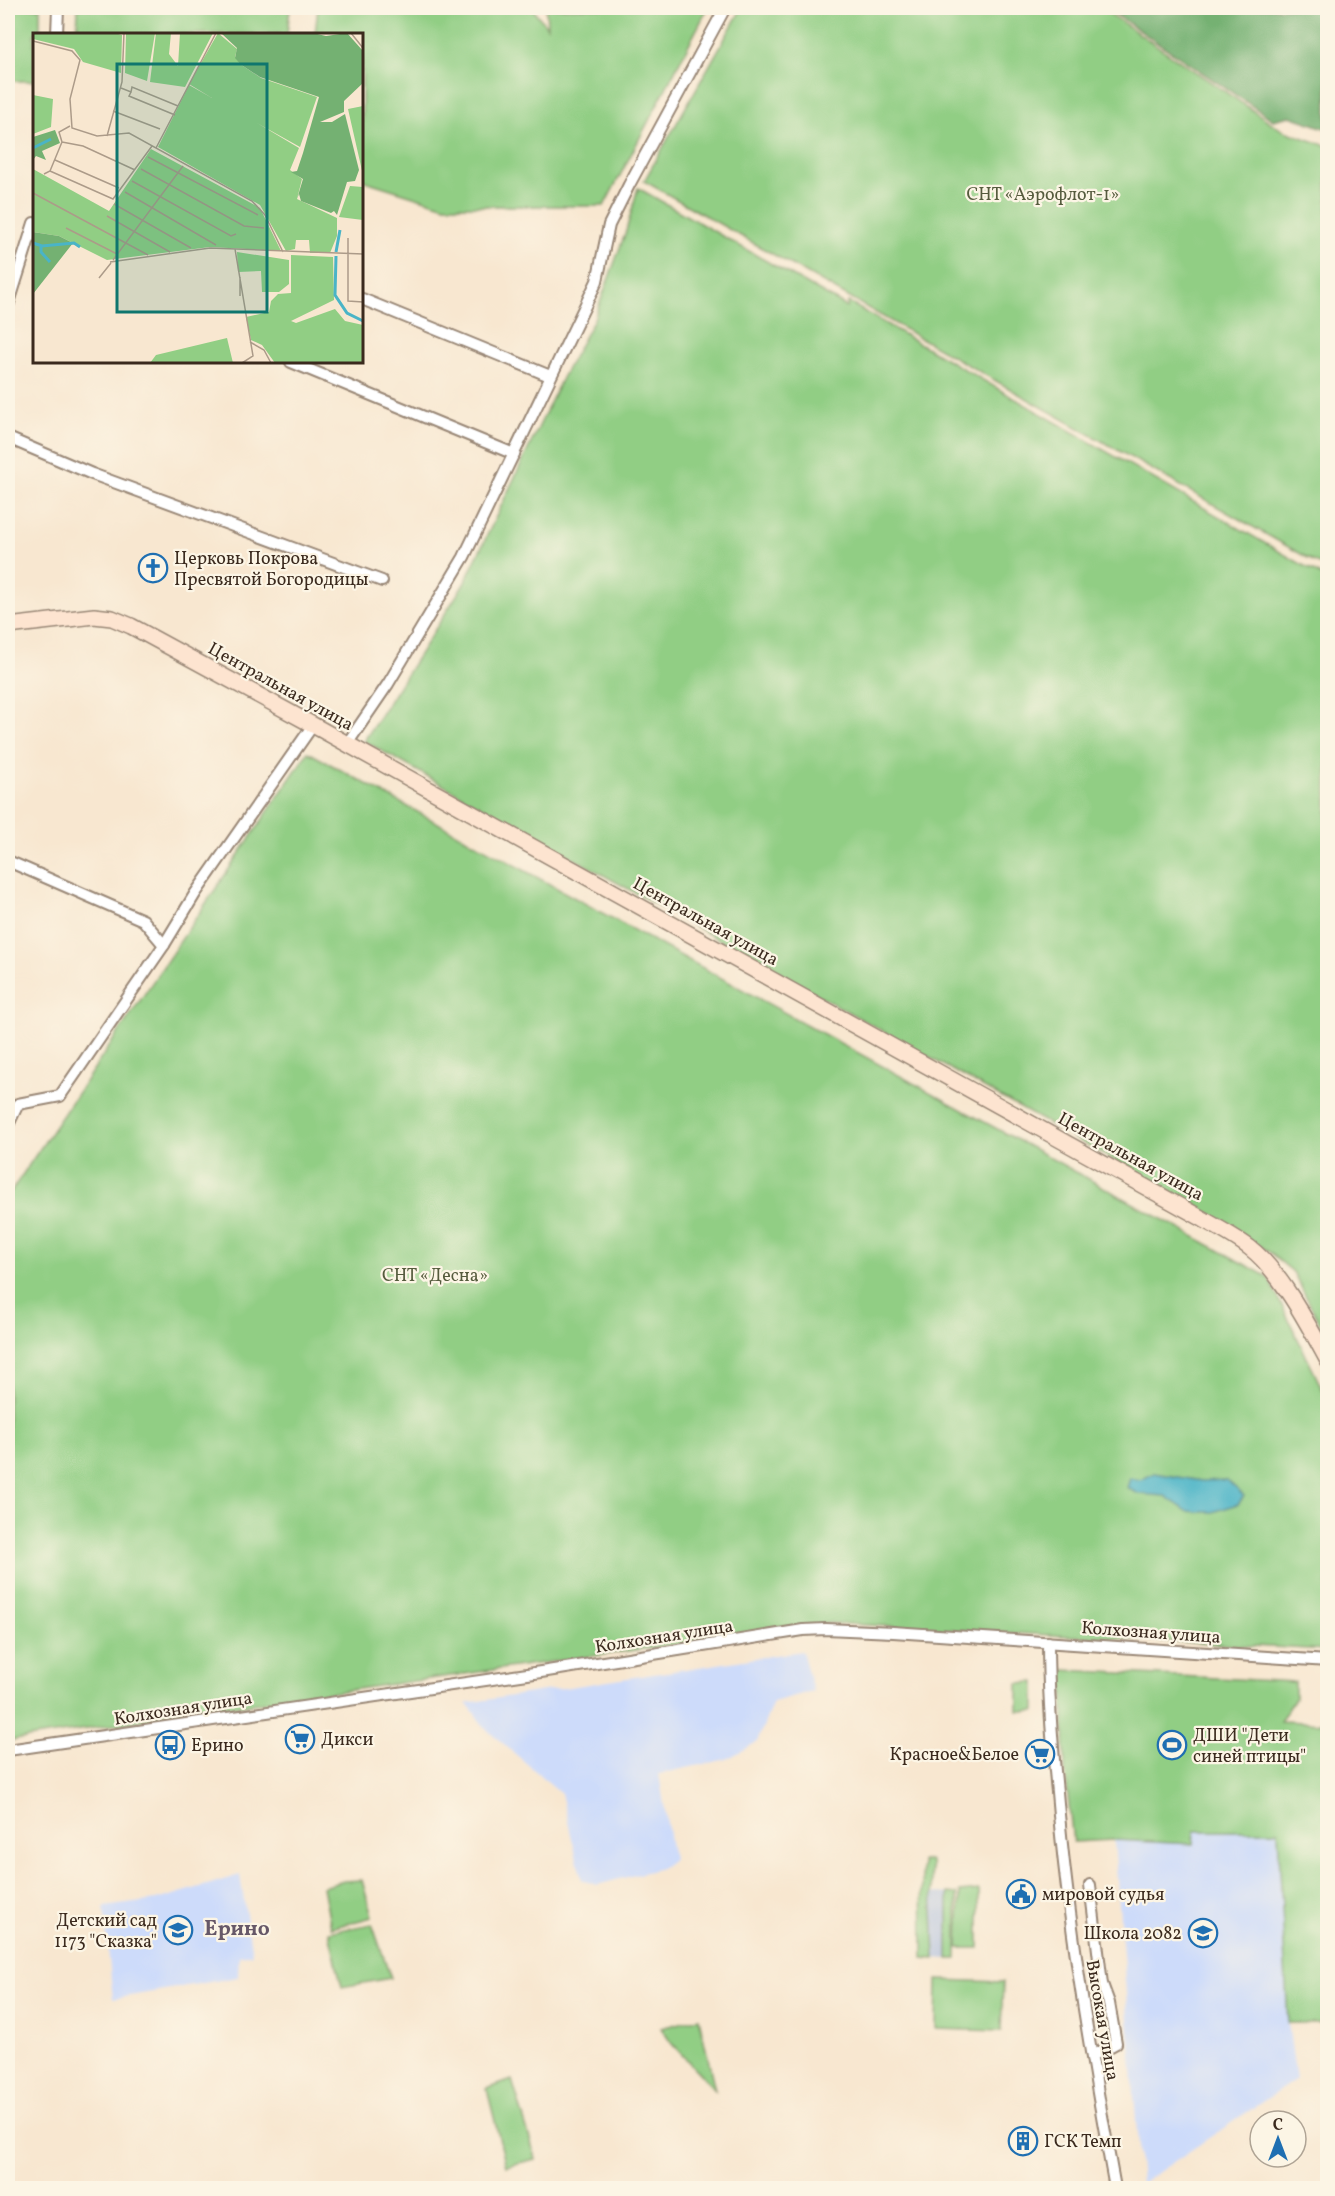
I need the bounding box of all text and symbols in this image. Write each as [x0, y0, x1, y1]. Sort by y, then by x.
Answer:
inset map [33, 33, 363, 363]
park label: СНТ «Аэрофлот-1» [967, 183, 1119, 208]
place label: Церковь Покрова Пресвятой Богородицы [174, 547, 369, 593]
church icon: Церковь Покрова Пресвятой Богородицы [137, 552, 169, 584]
street label: Центральная улица [203, 637, 358, 738]
street label: Центральная улица [628, 872, 783, 973]
street label: Центральная улица [1053, 1107, 1208, 1208]
park label: СНТ «Десна» [382, 1264, 488, 1289]
street label: Колхозная улица [593, 1614, 735, 1661]
street label: Колхозная улица [1080, 1616, 1222, 1651]
street label: Колхозная улица [112, 1686, 254, 1733]
supermarket icon: Дикси [284, 1723, 316, 1755]
place label: ДШИ "Дети синей птицы" [1193, 1724, 1306, 1770]
place label: Дикси [321, 1728, 373, 1753]
bus stop icon: Ерино [154, 1729, 186, 1761]
sports icon: ДШИ "Дети синей птицы" [1156, 1729, 1188, 1761]
place label: Ерино [191, 1734, 244, 1759]
supermarket icon: Красное&Белое [1024, 1738, 1056, 1770]
place label: Красное&Белое [889, 1743, 1019, 1768]
public building icon: мировой судья [1005, 1878, 1037, 1910]
place label: мировой судья [1042, 1883, 1164, 1908]
place label: Детский сад 1173 "Сказка" [54, 1909, 157, 1955]
school or university icon: Детский сад 1173 "Сказка" [162, 1914, 194, 1946]
district label: Ерино [204, 1915, 270, 1944]
school or university icon: Школа 2082 [1187, 1917, 1219, 1949]
place label: Школа 2082 [1083, 1922, 1182, 1947]
street label: Высокая улица [1079, 1958, 1124, 2083]
north arrow [1248, 2109, 1308, 2169]
text: С [1273, 2115, 1283, 2137]
building icon: ГСК Темп [1007, 2125, 1039, 2157]
place label: ГСК Темп [1044, 2130, 1122, 2155]

